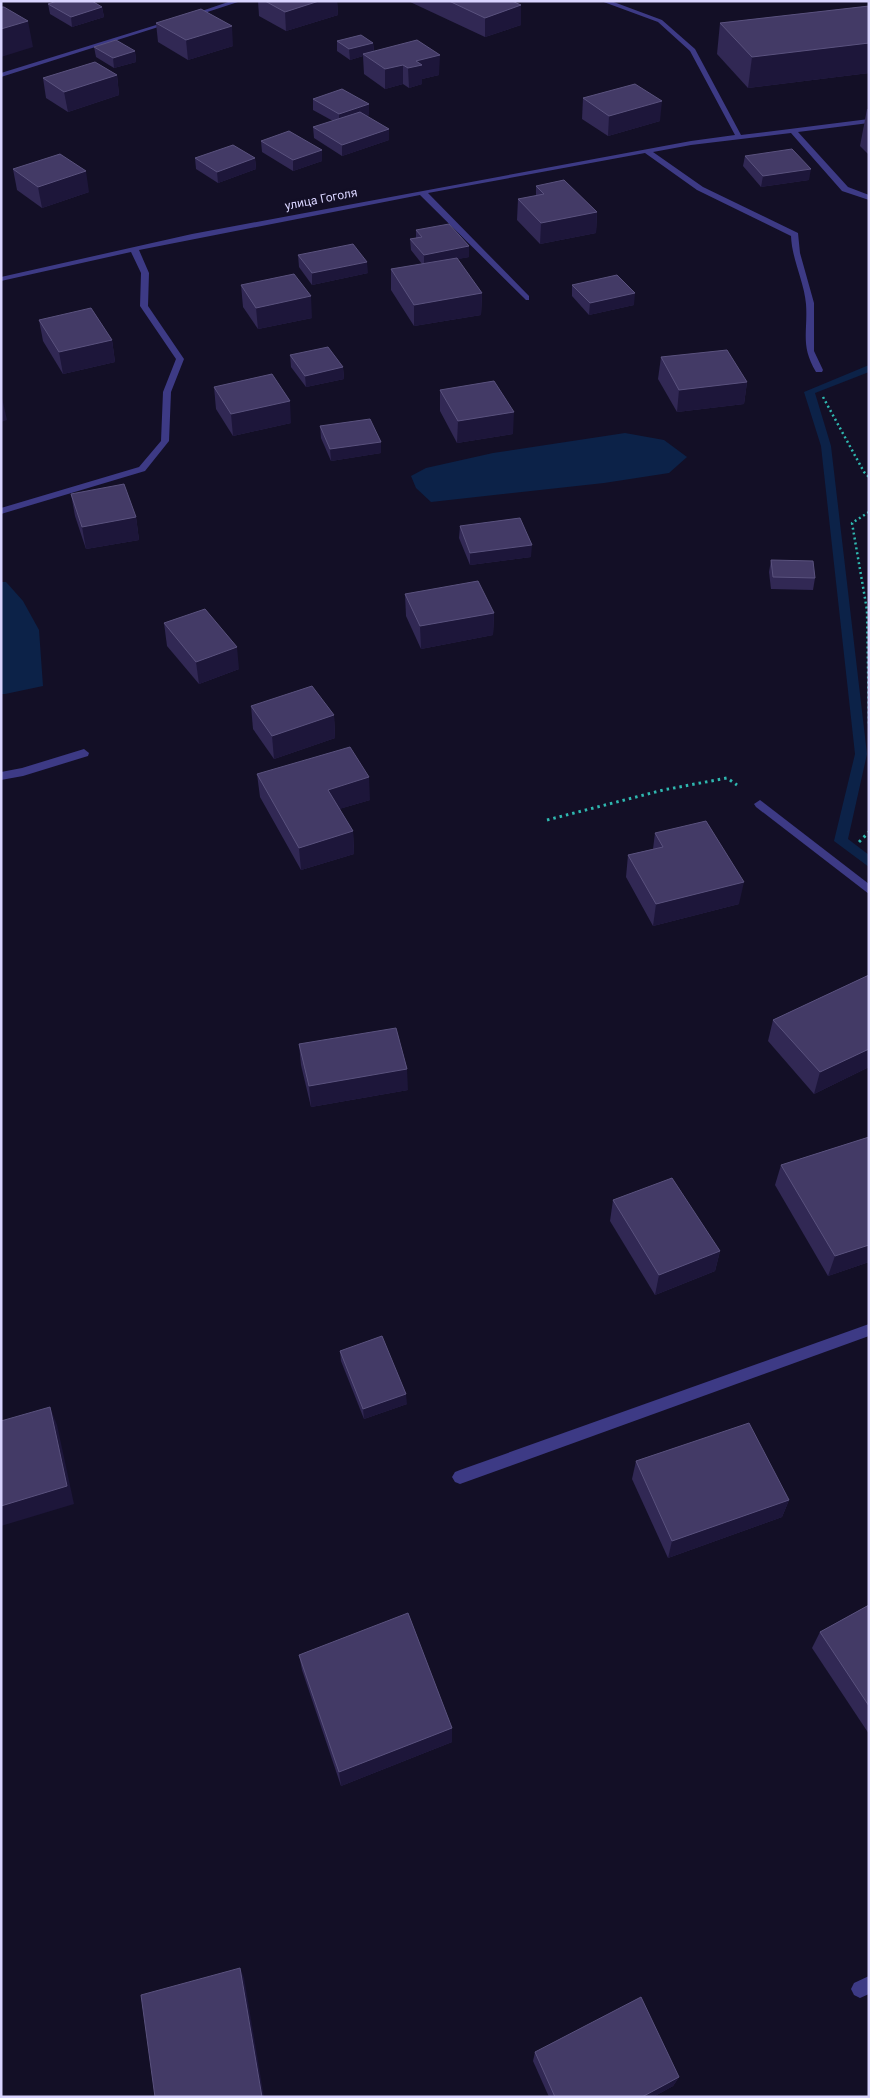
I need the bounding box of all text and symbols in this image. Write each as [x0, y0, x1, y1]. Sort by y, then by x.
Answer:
street label: улица Гоголя [284, 185, 358, 213]

